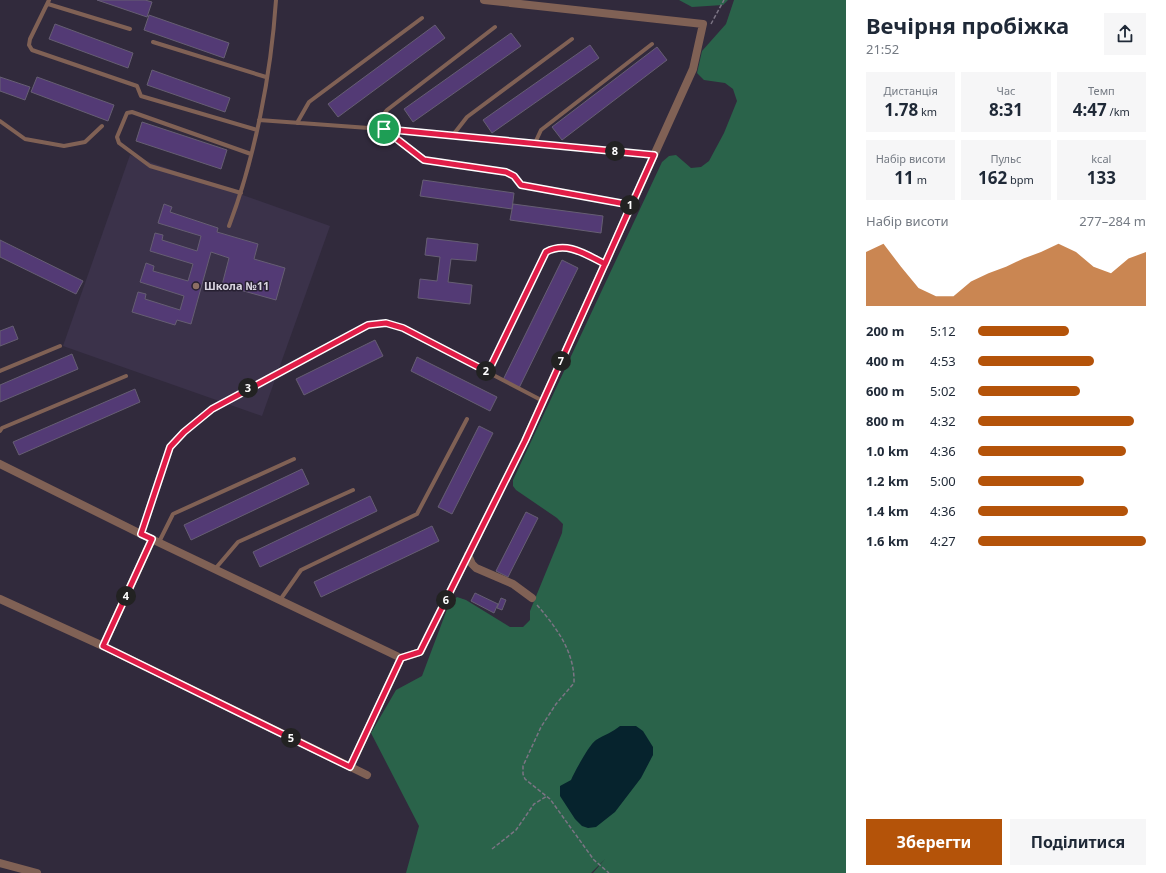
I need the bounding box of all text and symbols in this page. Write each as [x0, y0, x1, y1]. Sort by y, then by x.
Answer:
text: Вечірня пробіжка [866, 10, 1069, 40]
button: share [1104, 13, 1146, 55]
text: 21:52 [866, 40, 899, 58]
text: Дистанція [884, 83, 938, 98]
text: Час [997, 83, 1015, 98]
text: Темп [1088, 83, 1115, 98]
text: 1.78 [884, 98, 918, 121]
text: 8:31 [989, 98, 1023, 121]
text: 4:47 [1073, 98, 1107, 121]
text: km [918, 104, 937, 119]
text: /km [1107, 104, 1130, 119]
pin [367, 112, 401, 146]
icon: arrive [373, 118, 395, 140]
pin: 8 [605, 141, 625, 161]
text: 8 [612, 143, 618, 158]
text: Набір висоти [876, 151, 946, 166]
text: Пульс [990, 151, 1021, 166]
text: kcal [1091, 151, 1111, 166]
text: 11 [894, 166, 914, 189]
text: 162 [978, 166, 1007, 189]
text: 133 [1087, 166, 1116, 189]
text: m [914, 172, 927, 187]
text: bpm [1007, 172, 1034, 187]
pin: 1 [620, 195, 640, 215]
text: 1 [627, 197, 633, 212]
text: Набір висоти [866, 212, 949, 230]
text: 277–284 m [1079, 212, 1146, 230]
place label: Школа №11 [204, 278, 269, 293]
marker: Школа №11 [191, 281, 201, 291]
text: 200 m [866, 322, 904, 340]
text: 5:12 [930, 322, 956, 340]
pin: 7 [551, 351, 571, 371]
text: 400 m [866, 352, 904, 370]
text: 4:53 [930, 352, 956, 370]
text: 7 [558, 353, 564, 368]
pin: 2 [476, 361, 496, 381]
text: 2 [483, 363, 489, 378]
pin: 3 [238, 378, 258, 398]
text: 3 [245, 380, 251, 395]
text: 600 m [866, 382, 904, 400]
text: 5:02 [930, 382, 956, 400]
text: 800 m [866, 412, 904, 430]
text: 4:32 [930, 412, 956, 430]
text: 1.0 km [866, 442, 909, 460]
text: 4:36 [930, 442, 956, 460]
text: 1.2 km [866, 472, 909, 490]
text: 5:00 [930, 472, 956, 490]
text: 1.4 km [866, 502, 909, 520]
text: 4:36 [930, 502, 956, 520]
text: 1.6 km [866, 532, 909, 550]
text: 4:27 [930, 532, 956, 550]
pin: 4 [116, 586, 136, 606]
text: 4 [123, 588, 129, 603]
pin: 6 [436, 590, 456, 610]
text: 6 [443, 592, 449, 607]
pin: 5 [281, 728, 301, 748]
text: 5 [288, 730, 294, 745]
button: Зберегти [866, 819, 1002, 865]
button: Поділитися [1010, 819, 1146, 865]

